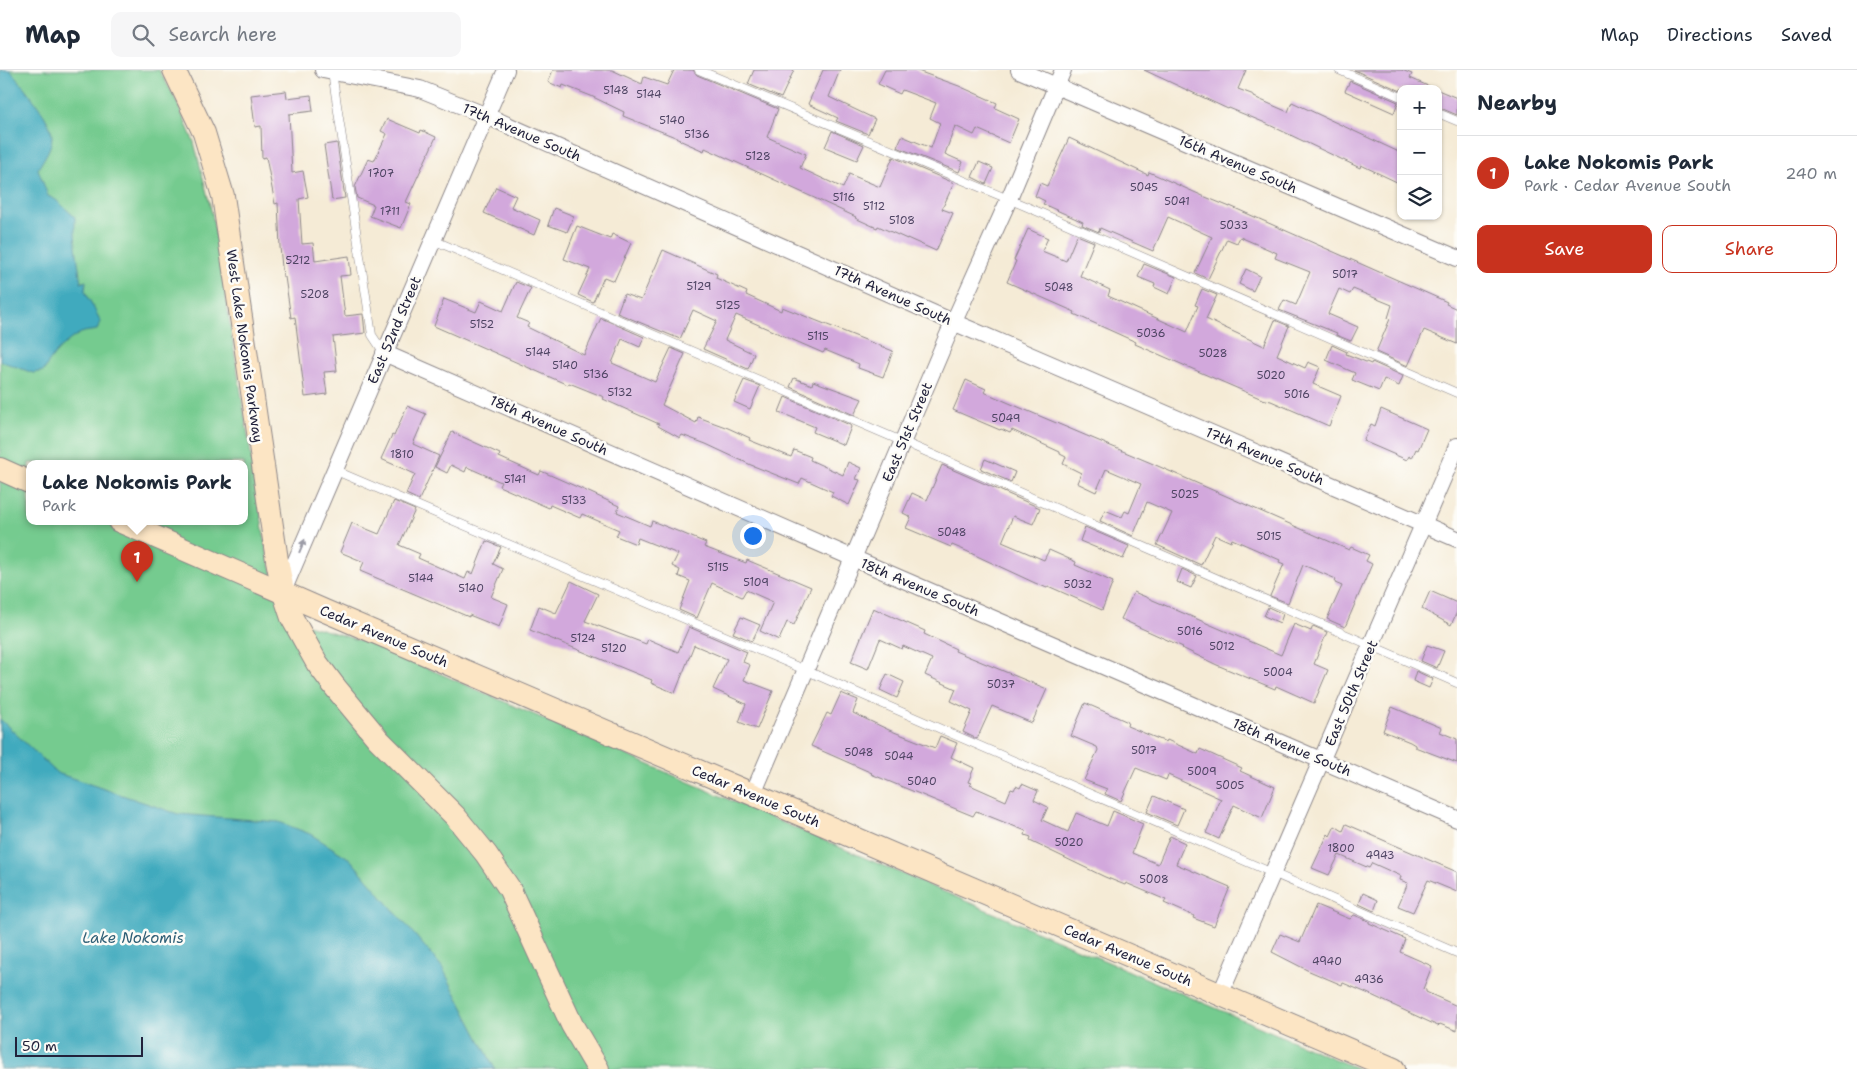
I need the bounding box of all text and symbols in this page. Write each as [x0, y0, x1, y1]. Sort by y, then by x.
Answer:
search box [111, 12, 461, 57]
text: Map [25, 19, 81, 51]
icon: search [129, 21, 157, 49]
text: Search here [169, 22, 277, 47]
text: Map [1601, 23, 1639, 47]
text: Directions [1667, 23, 1753, 47]
text: Saved [1781, 23, 1832, 47]
house number: 5148 [603, 83, 629, 98]
map controls [1397, 85, 1442, 220]
button: + [1397, 85, 1442, 130]
house number: 5144 [636, 87, 662, 102]
text: Nearby [1477, 89, 1557, 117]
street label: 17th Avenue South [460, 99, 584, 165]
house number: 5140 [659, 113, 685, 128]
house number: 5136 [684, 127, 710, 142]
button: − [1397, 130, 1442, 175]
street label: 16th Avenue South [1176, 131, 1300, 197]
house number: 5128 [745, 149, 771, 164]
text: Lake Nokomis Park [1524, 150, 1714, 175]
text: 1 [1489, 163, 1497, 184]
text: 240 m [1785, 163, 1837, 184]
house number: 1707 [368, 166, 394, 181]
button: layers [1397, 175, 1442, 220]
text: Park · Cedar Avenue South [1524, 175, 1731, 196]
house number: 5045 [1130, 180, 1158, 195]
house number: 5116 [833, 190, 855, 205]
house number: 5041 [1164, 194, 1190, 209]
house number: 5112 [863, 199, 885, 214]
house number: 1711 [380, 204, 400, 219]
house number: 5108 [889, 213, 915, 228]
house number: 5033 [1220, 218, 1248, 233]
button: Save [1477, 225, 1652, 273]
button: Share [1662, 225, 1837, 273]
street label: West Lake Nokomis Parkway [223, 248, 267, 444]
house number: 5212 [285, 253, 311, 268]
street label: 17th Avenue South [831, 261, 955, 329]
house number: 5017 [1332, 267, 1358, 282]
street label: East 52nd Street [363, 273, 425, 387]
house number: 5129 [686, 279, 712, 294]
house number: 5048 [1044, 280, 1074, 295]
house number: 5208 [301, 287, 329, 302]
house number: 5125 [716, 298, 741, 313]
house number: 5152 [470, 317, 494, 332]
house number: 5036 [1137, 326, 1165, 341]
house number: 5115 [807, 329, 829, 344]
house number: 5144 [525, 345, 551, 360]
house number: 5028 [1199, 346, 1227, 361]
house number: 5140 [552, 358, 578, 373]
house number: 5136 [583, 367, 609, 382]
house number: 5020 [1257, 368, 1285, 383]
street label: East 51st Street [878, 379, 936, 485]
house number: 5132 [607, 385, 633, 400]
house number: 5016 [1284, 387, 1310, 402]
street label: 18th Avenue South [487, 391, 611, 459]
house number: 5049 [992, 411, 1020, 426]
street label: 17th Avenue South [1203, 423, 1327, 489]
house number: 1810 [390, 447, 414, 462]
popup [26, 460, 248, 525]
text: Lake Nokomis Park [42, 470, 232, 495]
house number: 5141 [504, 472, 526, 487]
house number: 5025 [1171, 487, 1199, 502]
house number: 5133 [561, 493, 587, 508]
text: Park [42, 495, 76, 516]
your location [740, 523, 766, 549]
house number: 5048 [937, 525, 967, 540]
house number: 5015 [1256, 529, 1282, 544]
one-way arrow [298, 539, 306, 553]
pin: 1 [121, 541, 153, 582]
street label: 18th Avenue South [858, 554, 982, 620]
house number: 5115 [707, 560, 729, 575]
house number: 5144 [408, 571, 434, 586]
house number: 5109 [743, 575, 769, 590]
house number: 5032 [1064, 577, 1092, 592]
house number: 5140 [458, 581, 484, 596]
street label: Cedar Avenue South [317, 601, 451, 671]
house number: 5016 [1177, 624, 1203, 639]
house number: 5124 [570, 631, 596, 646]
street label: East 50th Street [1321, 637, 1381, 749]
house number: 5012 [1209, 639, 1235, 654]
house number: 5120 [601, 641, 627, 656]
house number: 5004 [1263, 665, 1293, 680]
house number: 5037 [987, 677, 1015, 692]
street label: 18th Avenue South [1230, 714, 1354, 780]
house number: 5017 [1131, 743, 1157, 758]
house number: 5048 [844, 745, 874, 760]
house number: 5044 [884, 749, 914, 764]
street label: Cedar Avenue South [689, 761, 823, 831]
house number: 5009 [1187, 764, 1217, 779]
house number: 5040 [907, 774, 937, 789]
house number: 5005 [1216, 778, 1245, 793]
house number: 5020 [1055, 835, 1083, 850]
house number: 1800 [1327, 841, 1355, 856]
house number: 4943 [1365, 848, 1395, 863]
house number: 5008 [1139, 872, 1169, 887]
street label: Cedar Avenue South [1061, 920, 1195, 990]
water label: Lake Nokomis [82, 928, 184, 948]
house number: 4940 [1312, 954, 1342, 969]
house number: 4936 [1354, 972, 1384, 987]
scale bar [15, 1034, 142, 1057]
text: 50 m [22, 1037, 57, 1055]

